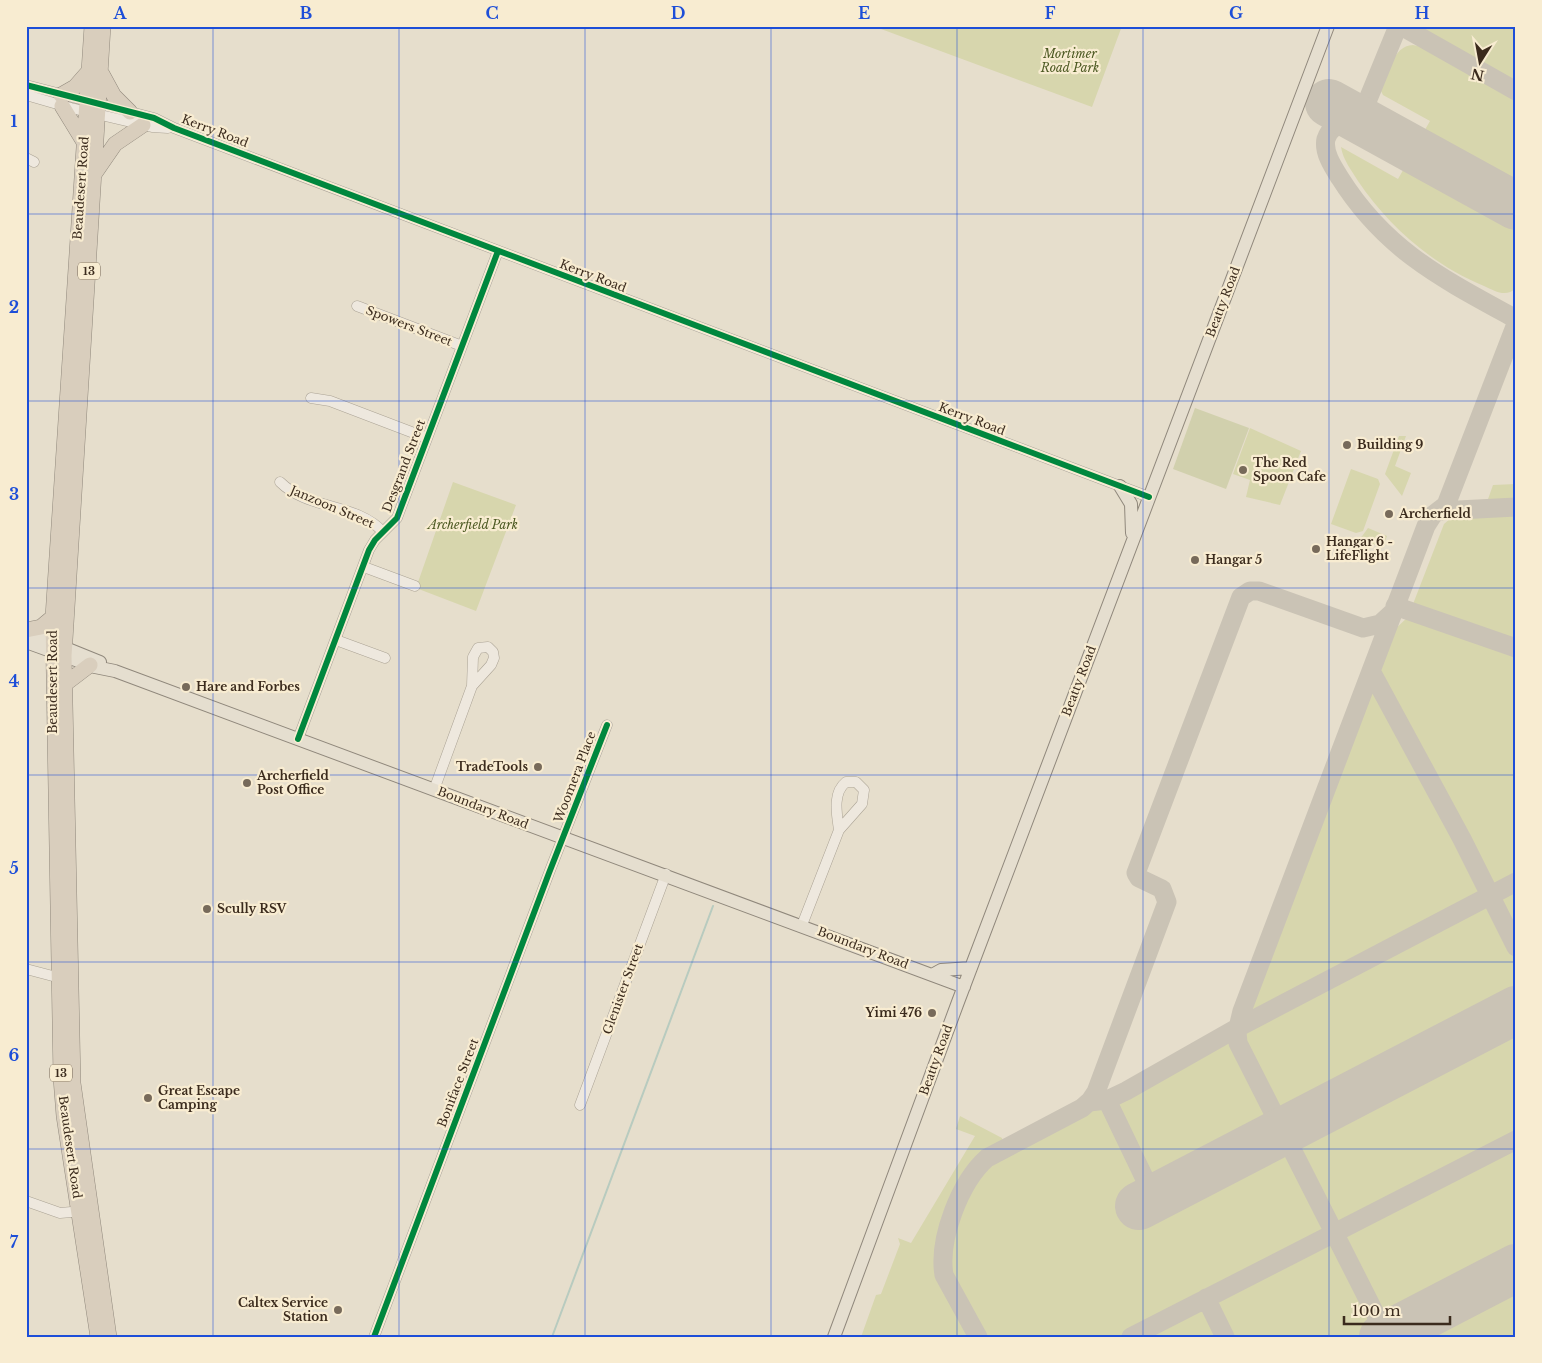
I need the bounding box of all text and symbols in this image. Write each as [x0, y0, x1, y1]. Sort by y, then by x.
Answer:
text: A [113, 3, 128, 23]
text: B [300, 3, 313, 23]
text: C [485, 3, 499, 23]
text: D [671, 3, 685, 23]
text: E [858, 3, 870, 23]
text: F [1044, 3, 1056, 23]
text: G [1229, 3, 1243, 23]
text: H [1414, 3, 1430, 23]
north arrow [1454, 38, 1504, 88]
park label: Mortimer Road Park [1040, 46, 1099, 75]
text: N [1469, 65, 1486, 85]
text: 1 [11, 111, 18, 131]
street label: Kerry Road [180, 111, 251, 150]
street label: Beaudesert Road [69, 136, 92, 240]
street label: Kerry Road [558, 256, 629, 295]
road number: 13 [78, 262, 100, 280]
street label: Beatty Road [1202, 264, 1243, 339]
text: 2 [9, 297, 19, 317]
street label: Spowers Street [364, 302, 455, 349]
street label: Kerry Road [937, 399, 1008, 438]
street label: Desgrand Street [379, 417, 428, 514]
place label: Building 9 [1357, 437, 1423, 452]
marker: Building 9 [1341, 439, 1353, 451]
place label: The Red Spoon Cafe [1253, 455, 1326, 484]
marker: The Red Spoon Cafe [1237, 464, 1249, 476]
street label: Janzoon Street [286, 481, 377, 531]
text: 3 [9, 484, 19, 504]
place label: Archerfield [1398, 506, 1472, 521]
marker: Archerfield [1383, 508, 1395, 520]
park label: Archerfield Park [426, 517, 518, 532]
place label: Hangar 6 - LifeFlight [1326, 534, 1393, 563]
marker: Hangar 6 - LifeFlight [1310, 543, 1322, 555]
place label: Hangar 5 [1205, 552, 1262, 567]
marker: Hangar 5 [1189, 554, 1201, 566]
street label: Beaudesert Road [45, 630, 60, 734]
street label: Beatty Road [1058, 643, 1099, 718]
text: 4 [9, 671, 19, 691]
place label: Hare and Forbes [196, 679, 300, 694]
marker: Hare and Forbes [180, 681, 192, 693]
street label: Woomera Place [550, 729, 599, 825]
place label: TradeTools [456, 759, 528, 774]
marker: TradeTools [532, 761, 544, 773]
place label: Archerfield Post Office [256, 768, 330, 797]
marker: Archerfield Post Office [241, 777, 253, 789]
street label: Boundary Road [435, 783, 531, 832]
text: 5 [9, 858, 19, 878]
place label: Scully RSV [217, 901, 287, 916]
marker: Scully RSV [201, 903, 213, 915]
street label: Boundary Road [815, 923, 911, 972]
street label: Glenister Street [599, 941, 646, 1036]
place label: Yimi 476 [865, 1005, 922, 1020]
marker: Yimi 476 [926, 1007, 938, 1019]
street label: Beatty Road [916, 1022, 955, 1097]
street label: Boniface Street [434, 1036, 482, 1129]
text: 6 [9, 1045, 20, 1065]
road number: 13 [50, 1064, 72, 1082]
place label: Great Escape Camping [158, 1083, 240, 1112]
marker: Great Escape Camping [142, 1092, 154, 1104]
street label: Beaudesert Road [56, 1095, 85, 1199]
text: 7 [10, 1232, 19, 1252]
scale bar [1344, 1293, 1451, 1325]
place label: Caltex Service Station [238, 1295, 328, 1324]
text: 100 m [1352, 1301, 1401, 1320]
marker: Caltex Service Station [332, 1304, 344, 1316]

